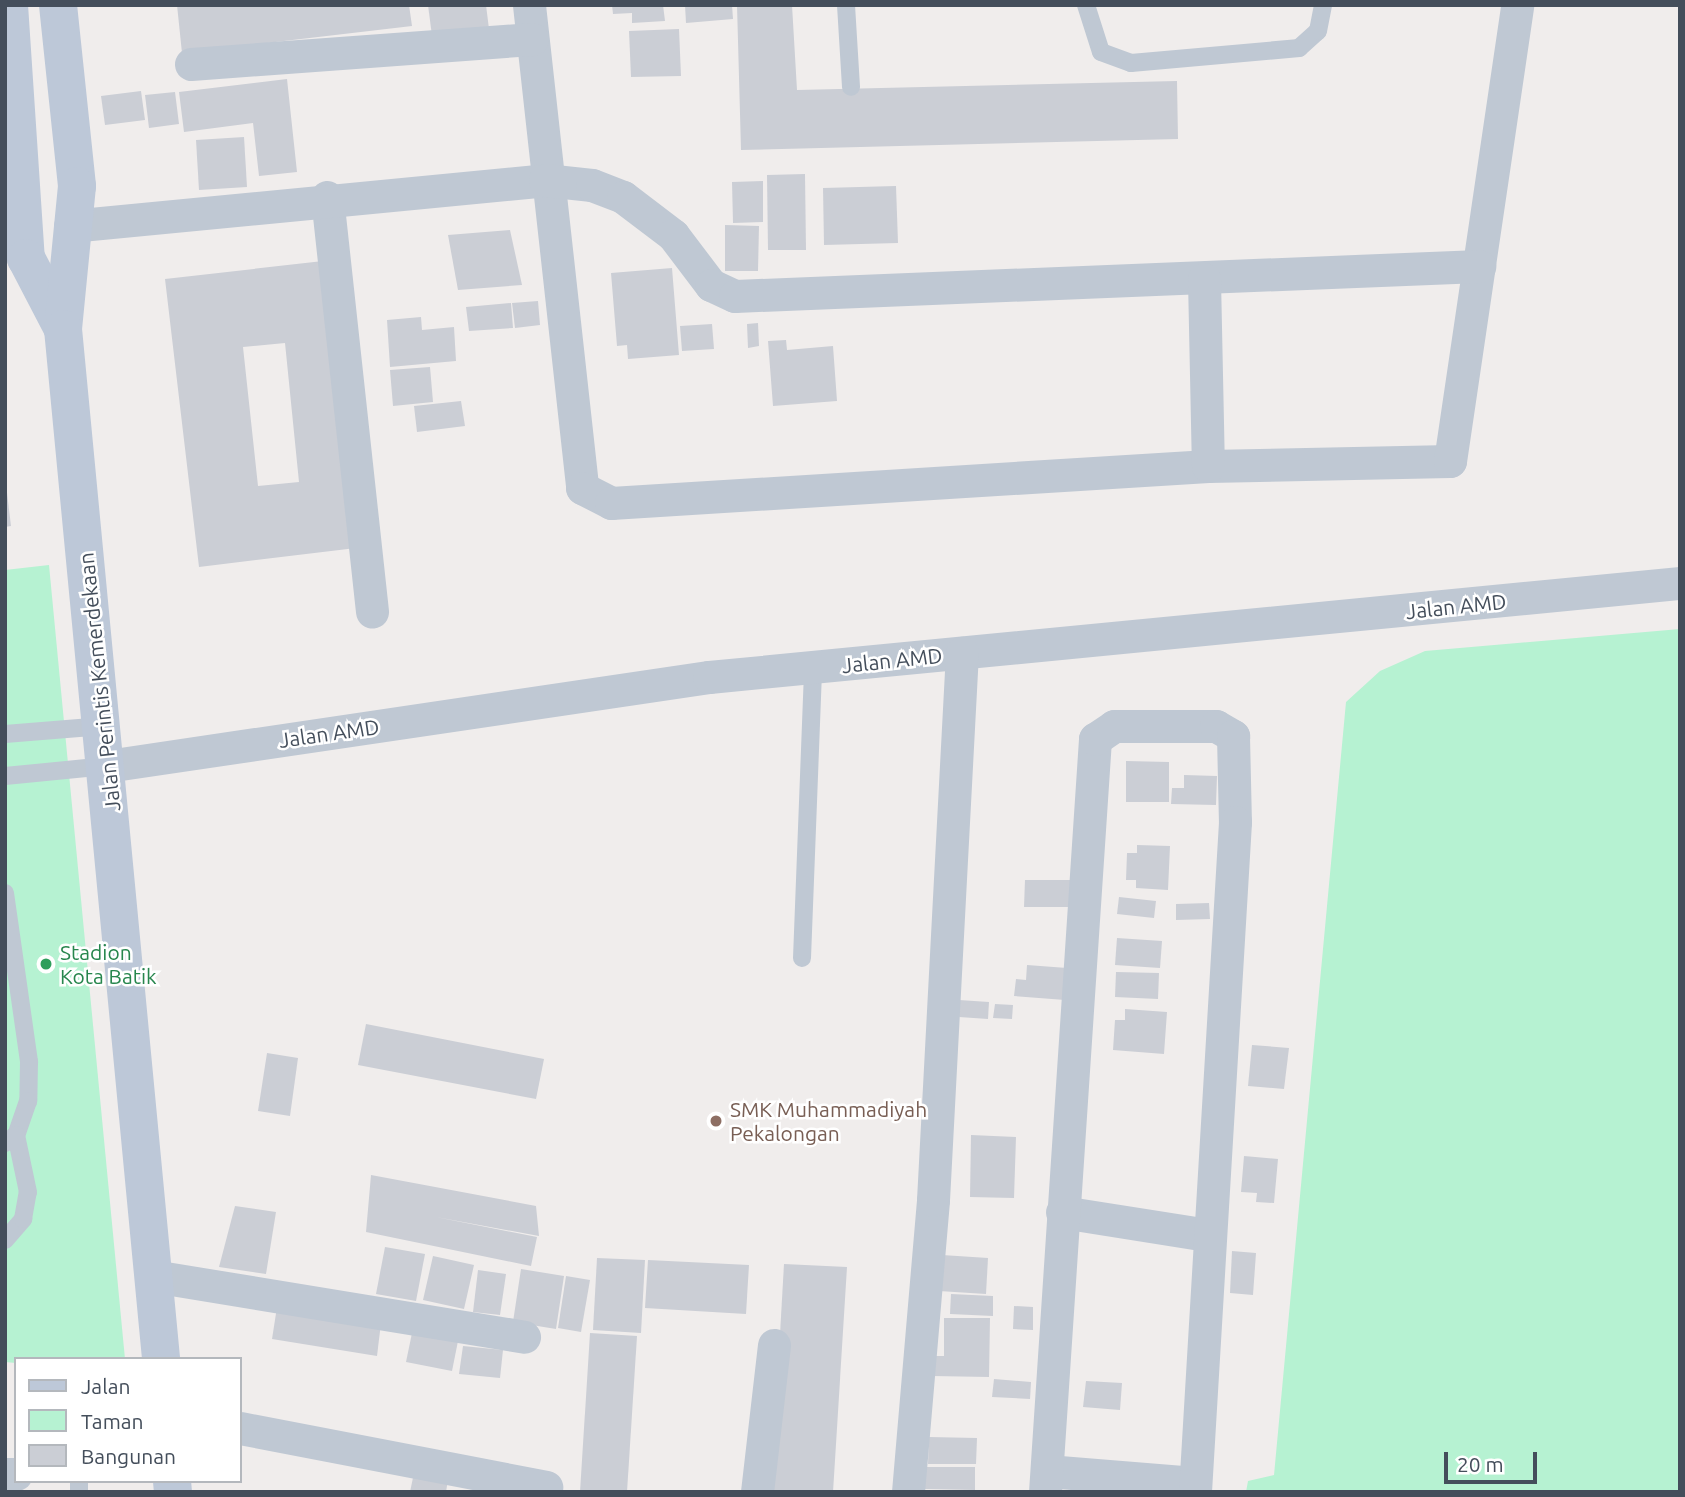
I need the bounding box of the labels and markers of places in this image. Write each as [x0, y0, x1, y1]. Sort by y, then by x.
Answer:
place label: Stadion Kota Batik [60, 939, 157, 989]
marker: Stadion Kota Batik [38, 956, 54, 972]
place label: SMK Muhammadiyah Pekalongan [730, 1096, 927, 1146]
marker: SMK Muhammadiyah Pekalongan [708, 1113, 724, 1129]

